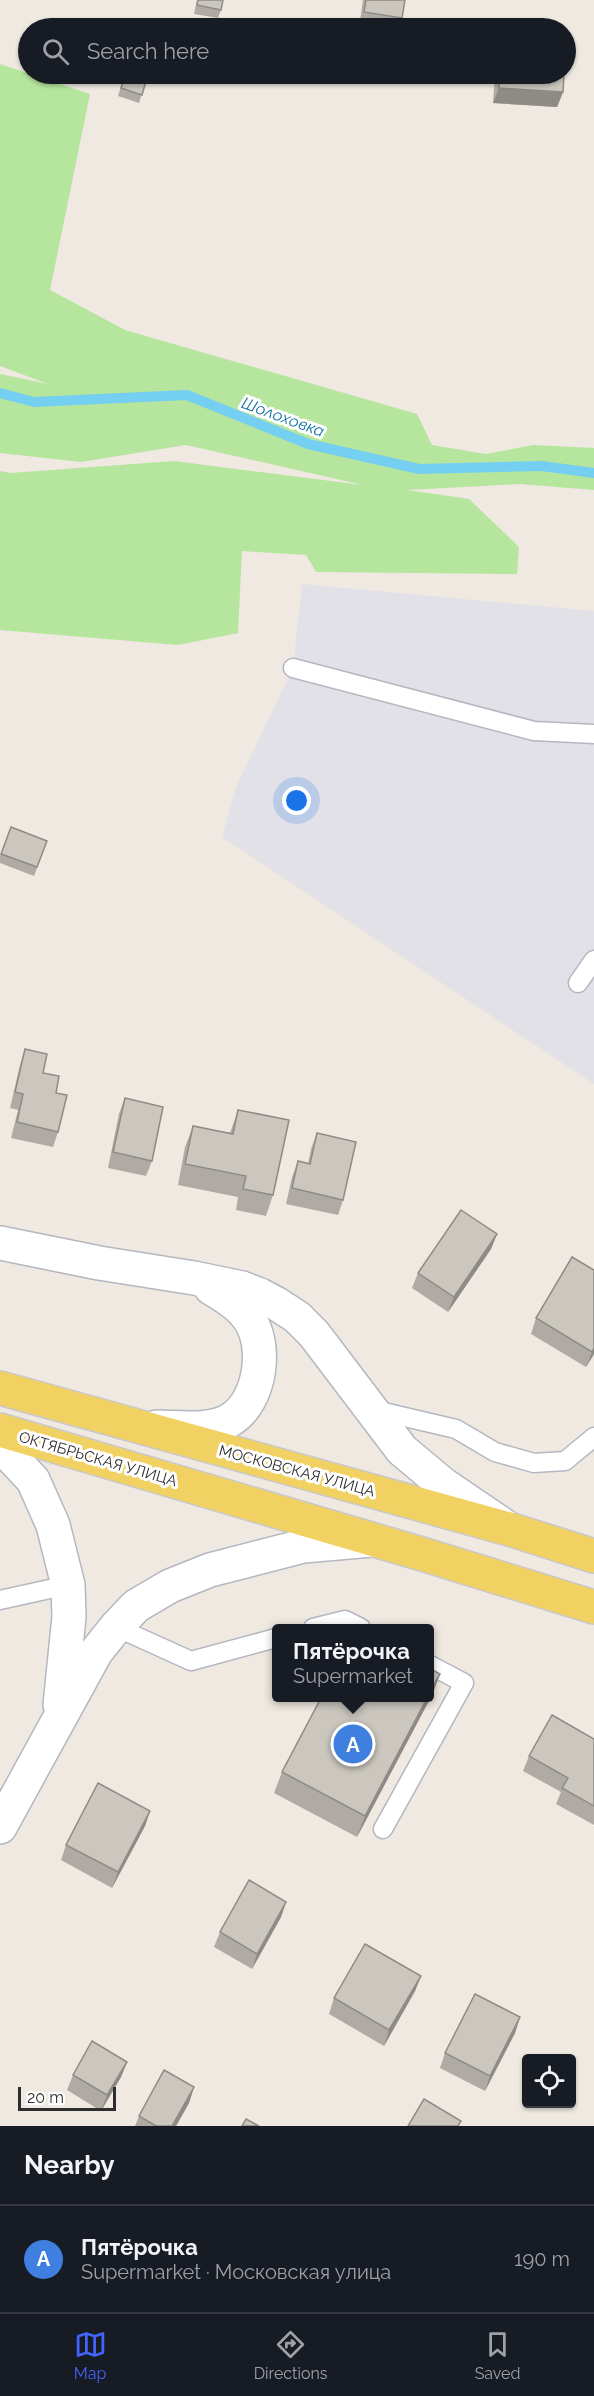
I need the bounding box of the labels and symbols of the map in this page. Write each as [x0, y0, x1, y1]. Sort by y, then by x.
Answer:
water label: Шолоховка [239, 393, 327, 441]
your location [282, 786, 311, 815]
street label: ОКТЯБРЬСКАЯ УЛИЦА [17, 1428, 179, 1490]
street label: МОСКОВСКАЯ УЛИЦА [217, 1441, 377, 1501]
pin: A [334, 1722, 372, 1766]
scale bar [18, 2084, 116, 2112]

